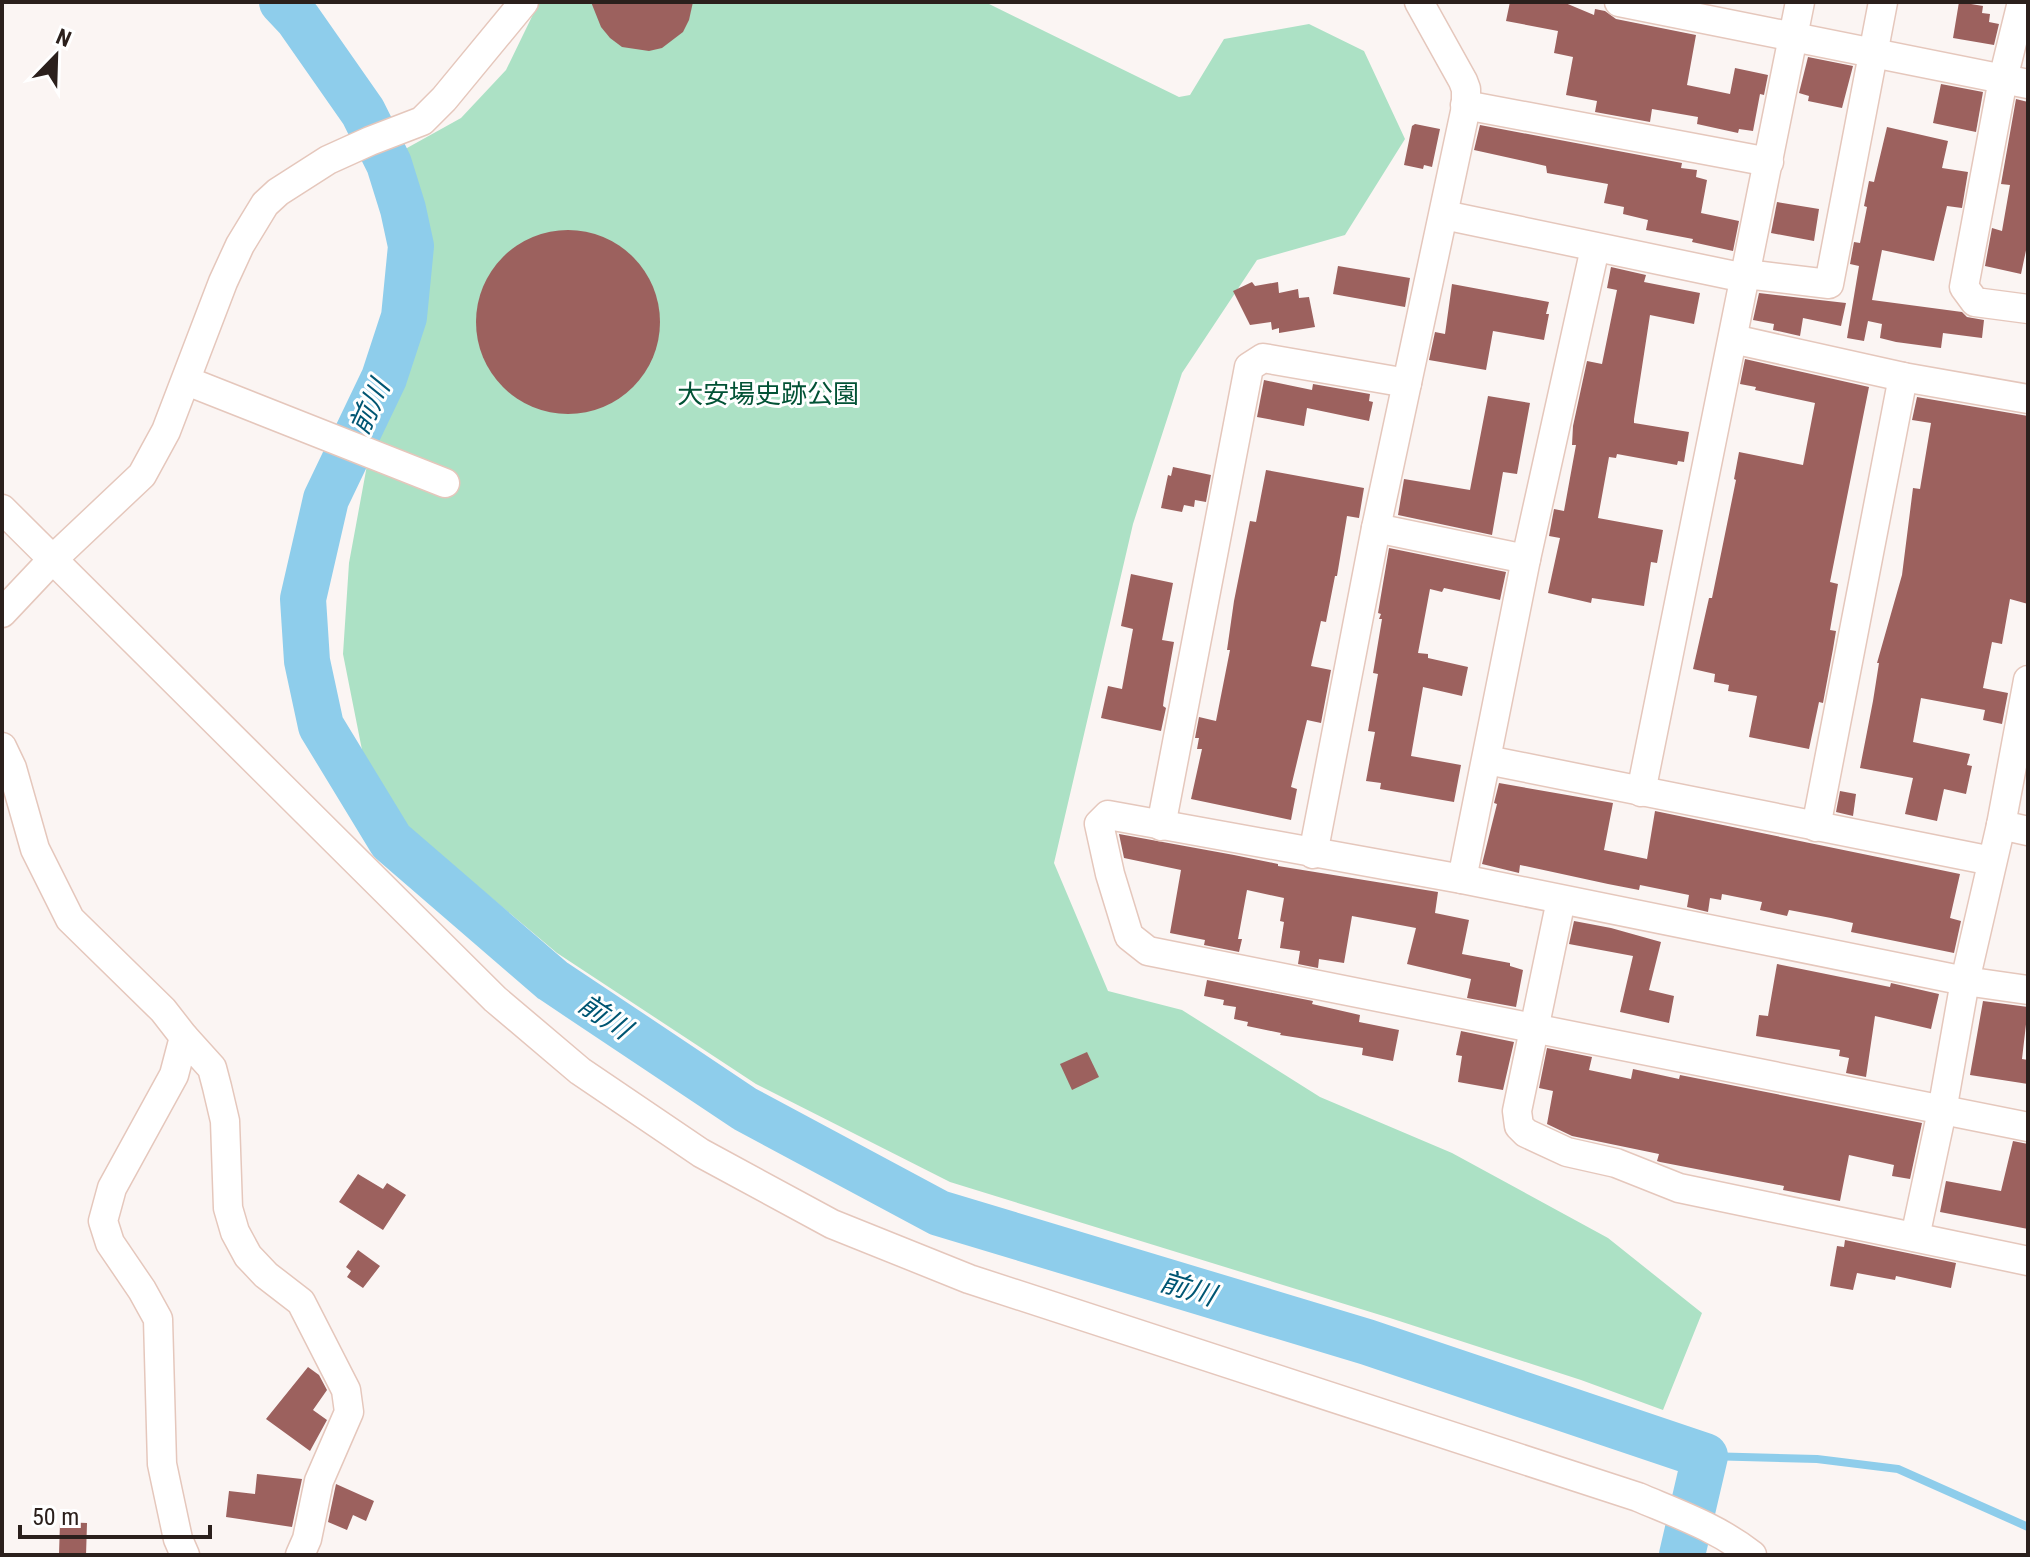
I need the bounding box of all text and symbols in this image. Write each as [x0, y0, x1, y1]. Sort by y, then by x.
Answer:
north arrow [16, 16, 96, 96]
text: N [53, 24, 75, 52]
water label: 前川 [343, 372, 398, 440]
park label: 大安場史跡公園 [677, 379, 859, 409]
water label: 前川 [572, 987, 640, 1047]
water label: 前川 [1156, 1265, 1222, 1313]
scale bar [20, 1489, 210, 1539]
text: 50 m [32, 1503, 79, 1531]

